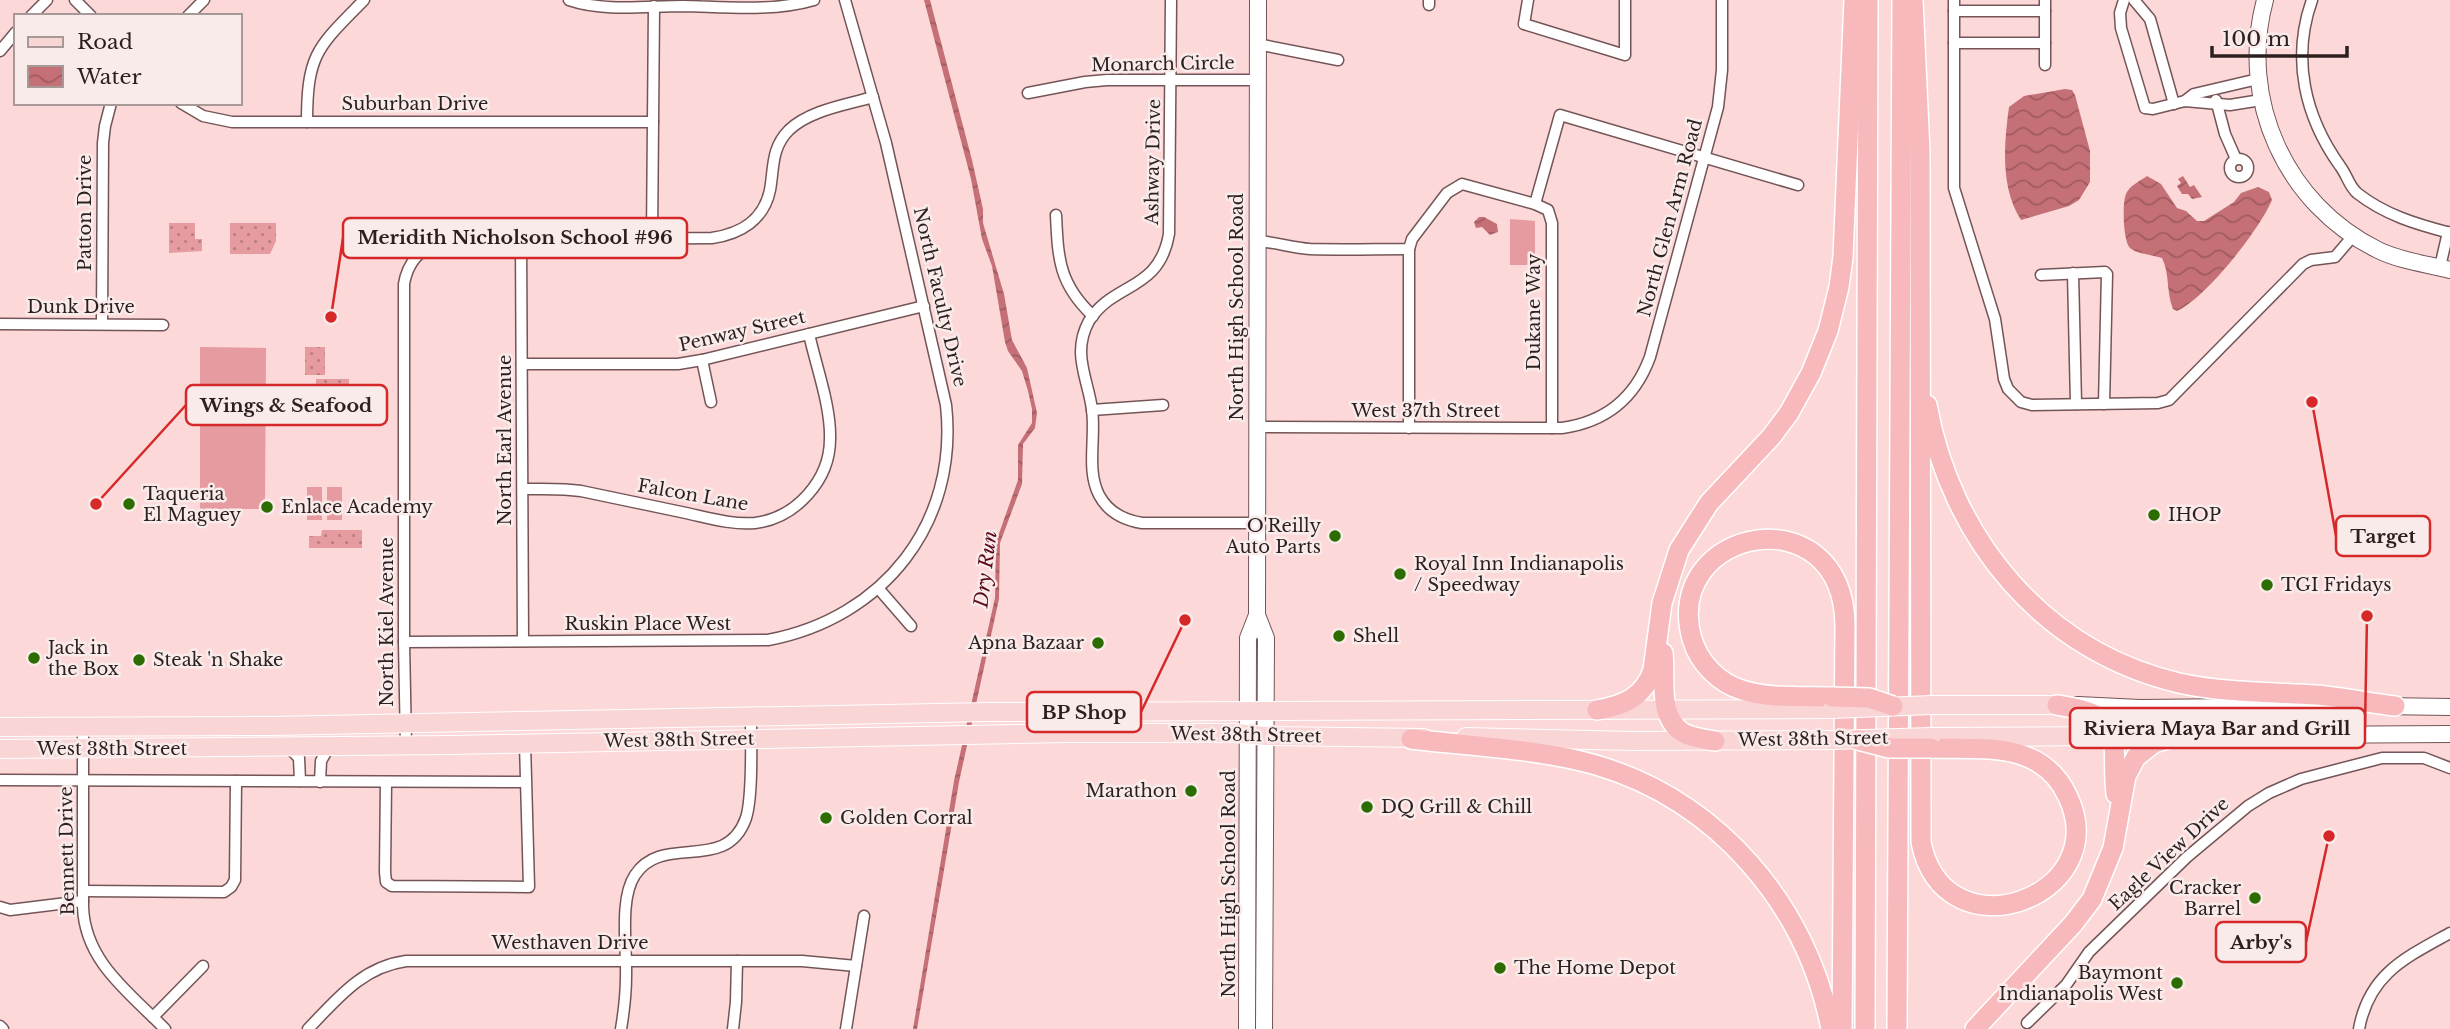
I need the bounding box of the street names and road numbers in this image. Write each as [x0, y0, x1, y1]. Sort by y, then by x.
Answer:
street label: Monarch Circle [1091, 52, 1235, 76]
street label: Suburban Drive [342, 93, 488, 115]
street label: Ashway Drive [1141, 99, 1165, 226]
street label: North Glen Arm Road [1633, 117, 1707, 319]
street label: Patton Drive [74, 155, 96, 271]
street label: North High School Road [1226, 193, 1248, 421]
street label: North Faculty Drive [909, 205, 971, 389]
street label: Dukane Way [1523, 253, 1545, 370]
street label: Dunk Drive [27, 296, 135, 318]
street label: Penway Street [677, 306, 808, 356]
street label: North Earl Avenue [494, 355, 516, 525]
street label: West 37th Street [1351, 400, 1501, 422]
street label: Falcon Lane [636, 474, 750, 516]
street label: North Kiel Avenue [376, 537, 398, 707]
street label: Ruskin Place West [565, 613, 732, 635]
street label: West 38th Street [1169, 723, 1322, 747]
street label: West 38th Street [1736, 727, 1889, 751]
street label: West 38th Street [602, 728, 755, 752]
street label: West 38th Street [36, 738, 188, 760]
street label: North High School Road [1218, 770, 1240, 998]
street label: Bennett Drive [55, 786, 79, 916]
street label: Eagle View Drive [2104, 793, 2234, 915]
street label: Westhaven Drive [491, 932, 648, 954]

